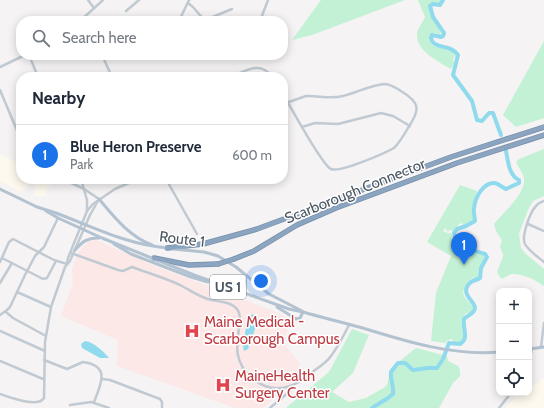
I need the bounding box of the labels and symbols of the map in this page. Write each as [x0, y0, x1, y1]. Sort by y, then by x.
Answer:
street label: Scarborough Connector [282, 154, 428, 227]
street label: Route 1 [158, 227, 206, 251]
pin: 1 [451, 232, 477, 265]
your location [251, 271, 271, 291]
road number: US 1 [210, 275, 246, 299]
place label: Maine Medical - Scarborough Campus [204, 313, 340, 348]
hospital icon: Maine Medical - Scarborough Campus [183, 322, 201, 340]
place label: MaineHealth Surgery Center [235, 367, 330, 402]
hospital icon: MaineHealth Surgery Center [214, 376, 232, 394]

